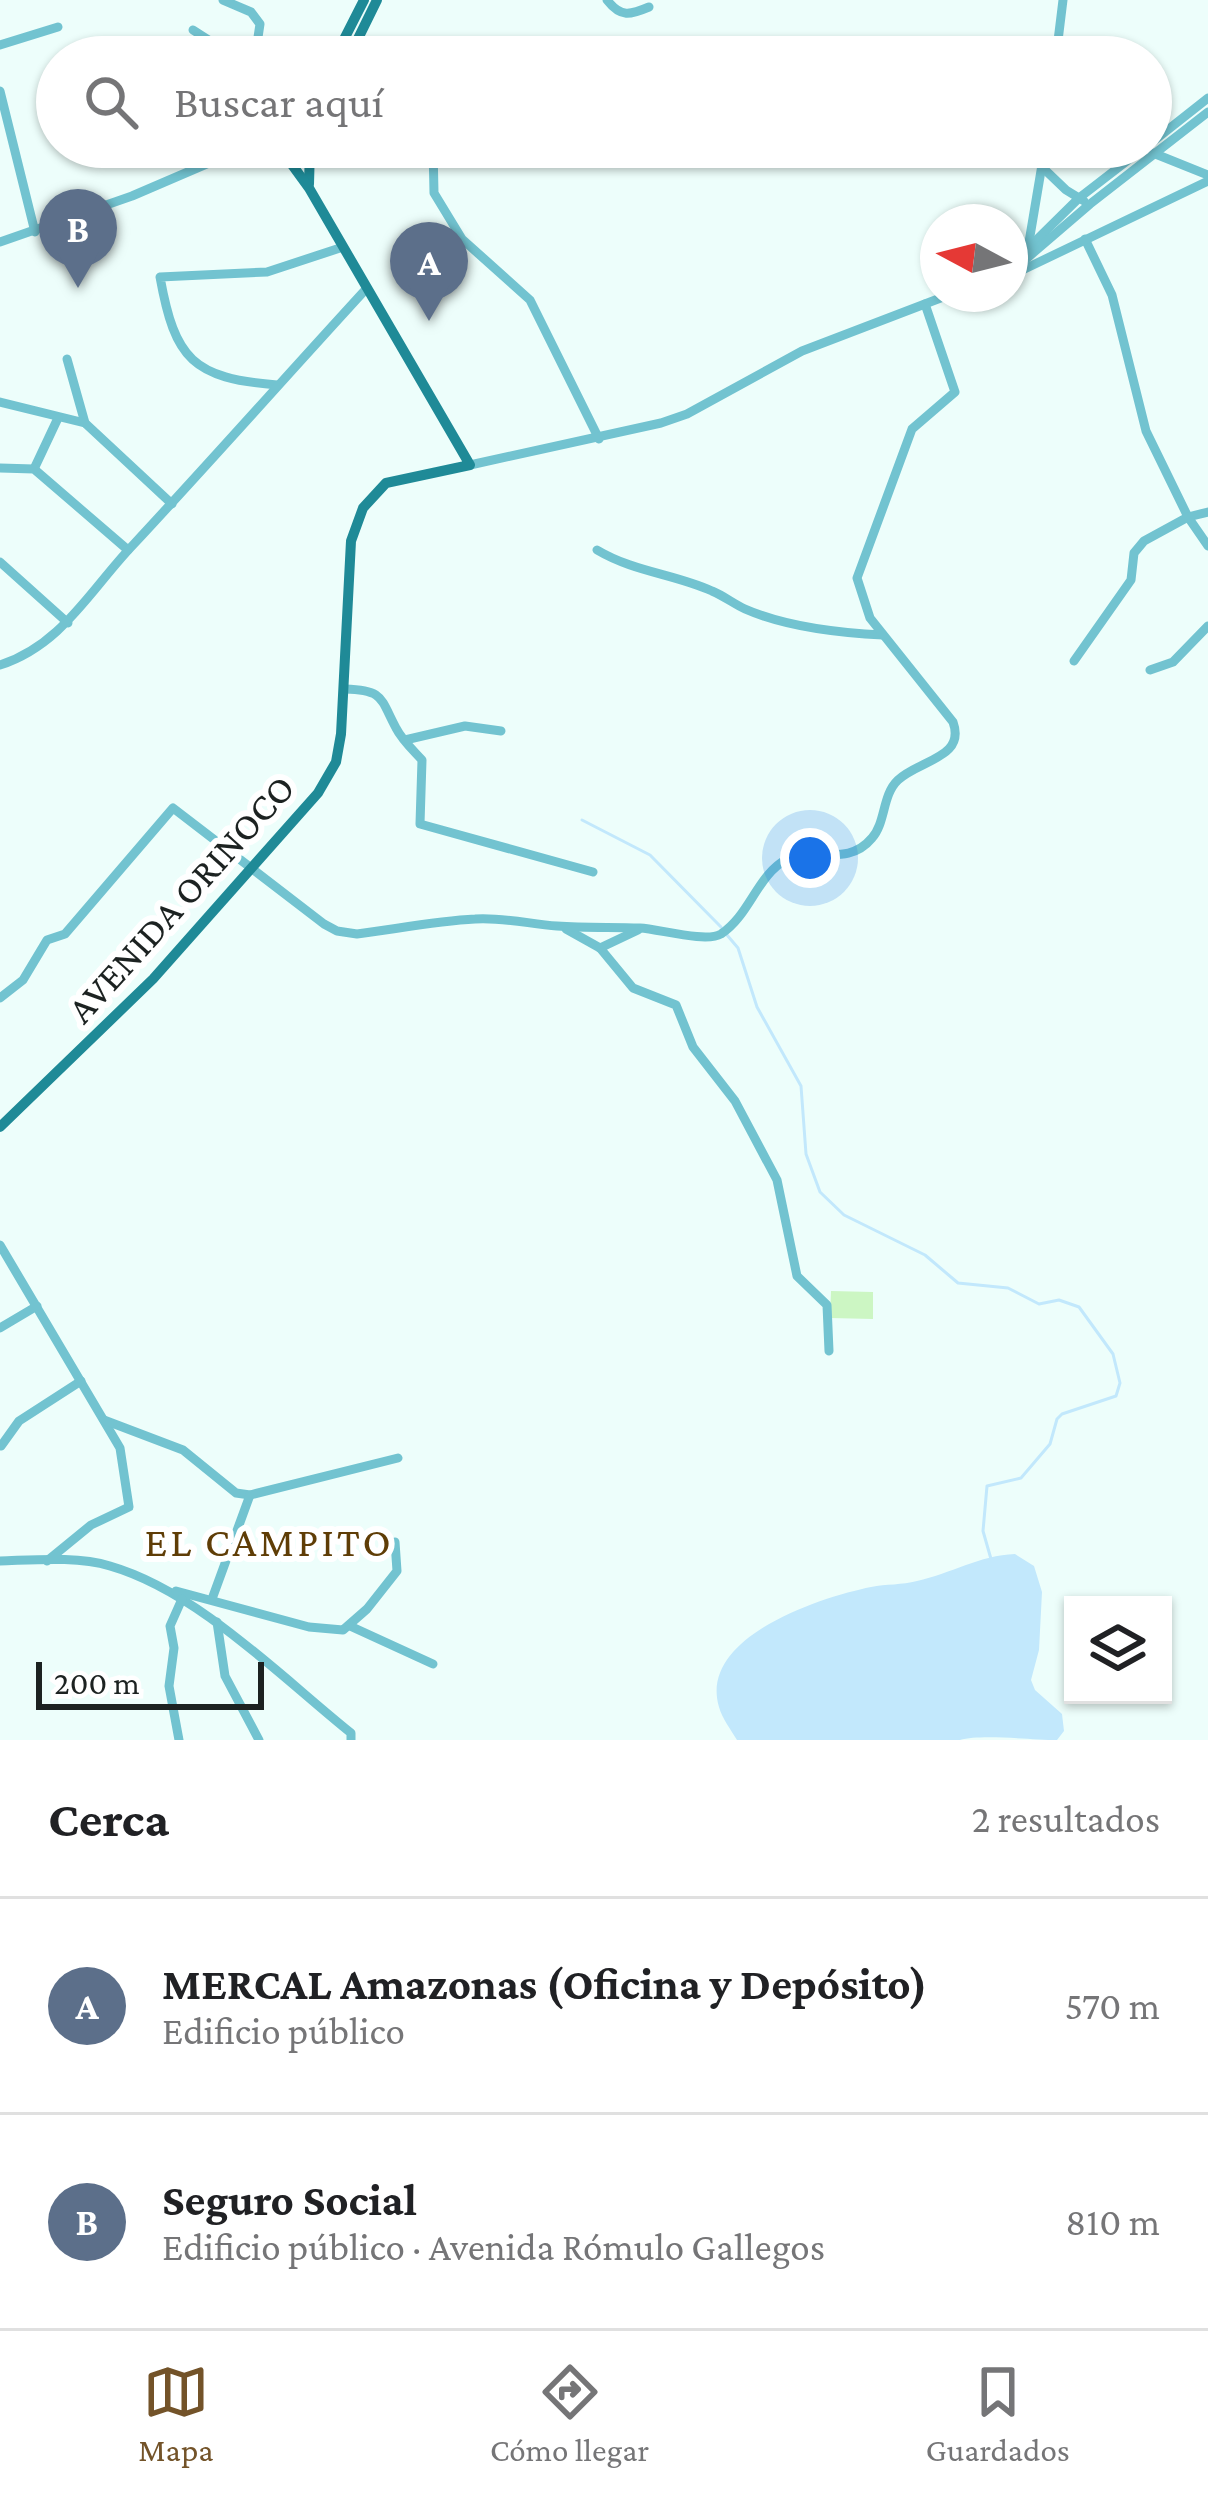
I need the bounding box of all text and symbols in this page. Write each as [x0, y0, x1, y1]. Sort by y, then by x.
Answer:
search box [36, 36, 1172, 168]
icon: search [78, 69, 144, 135]
text: Buscar aquí [174, 77, 384, 127]
pin: B [39, 189, 117, 288]
north arrow [920, 204, 1028, 312]
pin: A [390, 222, 468, 321]
street label: AVENIDA ORINOCO [58, 766, 303, 1031]
your location [780, 828, 840, 888]
district label: EL CAMPITO [144, 1518, 394, 1565]
map controls [1064, 1596, 1172, 1704]
button: layers [1064, 1596, 1172, 1704]
scale bar [36, 1656, 264, 1709]
text: 200 m [54, 1664, 140, 1701]
text: Cerca [48, 1790, 169, 1847]
text: 2 resultados [972, 1797, 1160, 1840]
text: MERCAL Amazonas (Oficina y Depósito) [162, 1959, 927, 2009]
text: A [75, 1984, 99, 2027]
text: 570 m [1065, 1984, 1160, 2027]
text: Edificio público [162, 2009, 405, 2052]
text: Seguro Social [162, 2175, 417, 2225]
text: B [76, 2200, 98, 2243]
text: 810 m [1065, 2200, 1160, 2243]
text: Edificio público · Avenida Rómulo Gallegos [162, 2225, 825, 2268]
tab: Mapa [138, 2359, 213, 2468]
tab: Cómo llegar [490, 2359, 649, 2468]
tab: Guardados [926, 2359, 1070, 2468]

